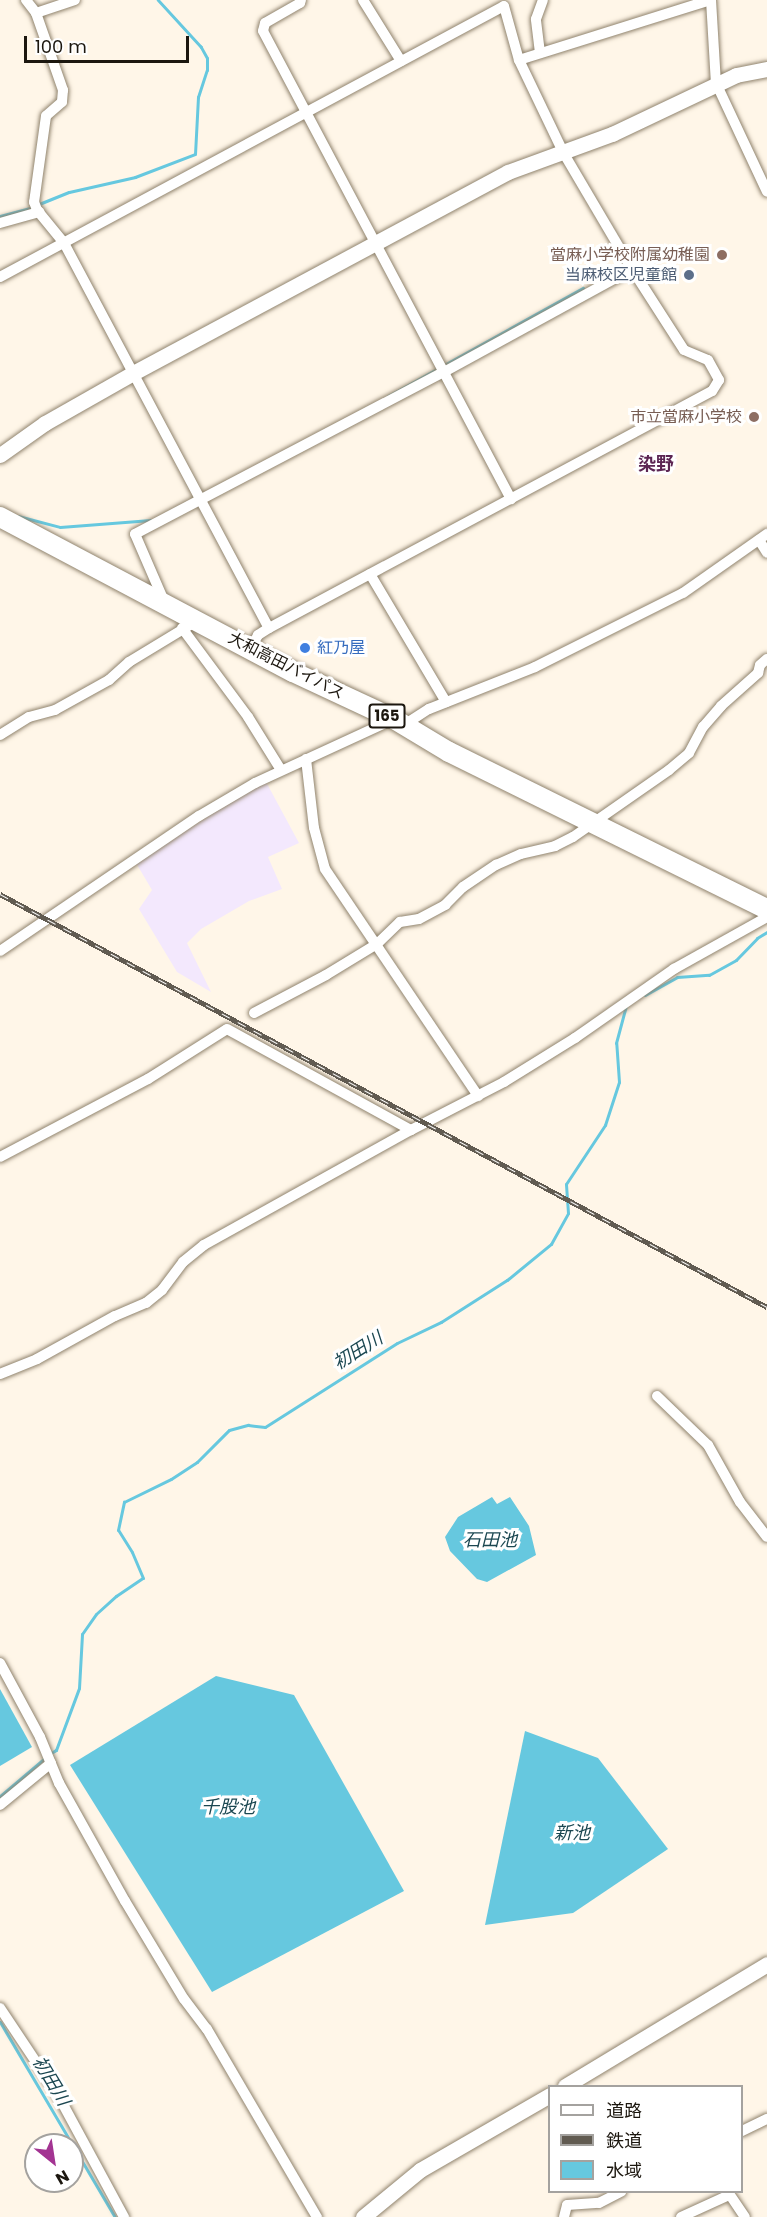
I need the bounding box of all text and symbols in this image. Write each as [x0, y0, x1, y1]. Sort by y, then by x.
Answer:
scale bar [27, 24, 192, 62]
text: 100 m [35, 34, 87, 59]
place label: 當麻小学校附属幼稚園 [550, 245, 710, 265]
marker: 當麻小学校附属幼稚園 [715, 248, 729, 262]
place label: 当麻校区児童館 [565, 265, 677, 285]
marker: 当麻校区児童館 [682, 268, 696, 282]
place label: 市立當麻小学校 [630, 407, 742, 427]
marker: 市立當麻小学校 [747, 410, 761, 424]
district label: 染野 [638, 453, 674, 475]
street label: 大和高田バイパス [225, 628, 347, 704]
place label: 紅乃屋 [317, 638, 365, 658]
marker: 紅乃屋 [298, 641, 312, 655]
road number: 165 [368, 704, 406, 728]
water label: 初田川 [329, 1328, 387, 1374]
water label: 石田池 [463, 1529, 517, 1551]
water label: 千股池 [201, 1796, 255, 1818]
water label: 新池 [554, 1822, 590, 1844]
water label: 初田川 [28, 2052, 74, 2110]
legend [548, 2085, 743, 2193]
text: 道路 [606, 2098, 642, 2123]
text: 鉄道 [606, 2128, 642, 2153]
north arrow [24, 2133, 84, 2193]
text: 水域 [606, 2158, 642, 2183]
text: N [51, 2164, 73, 2190]

